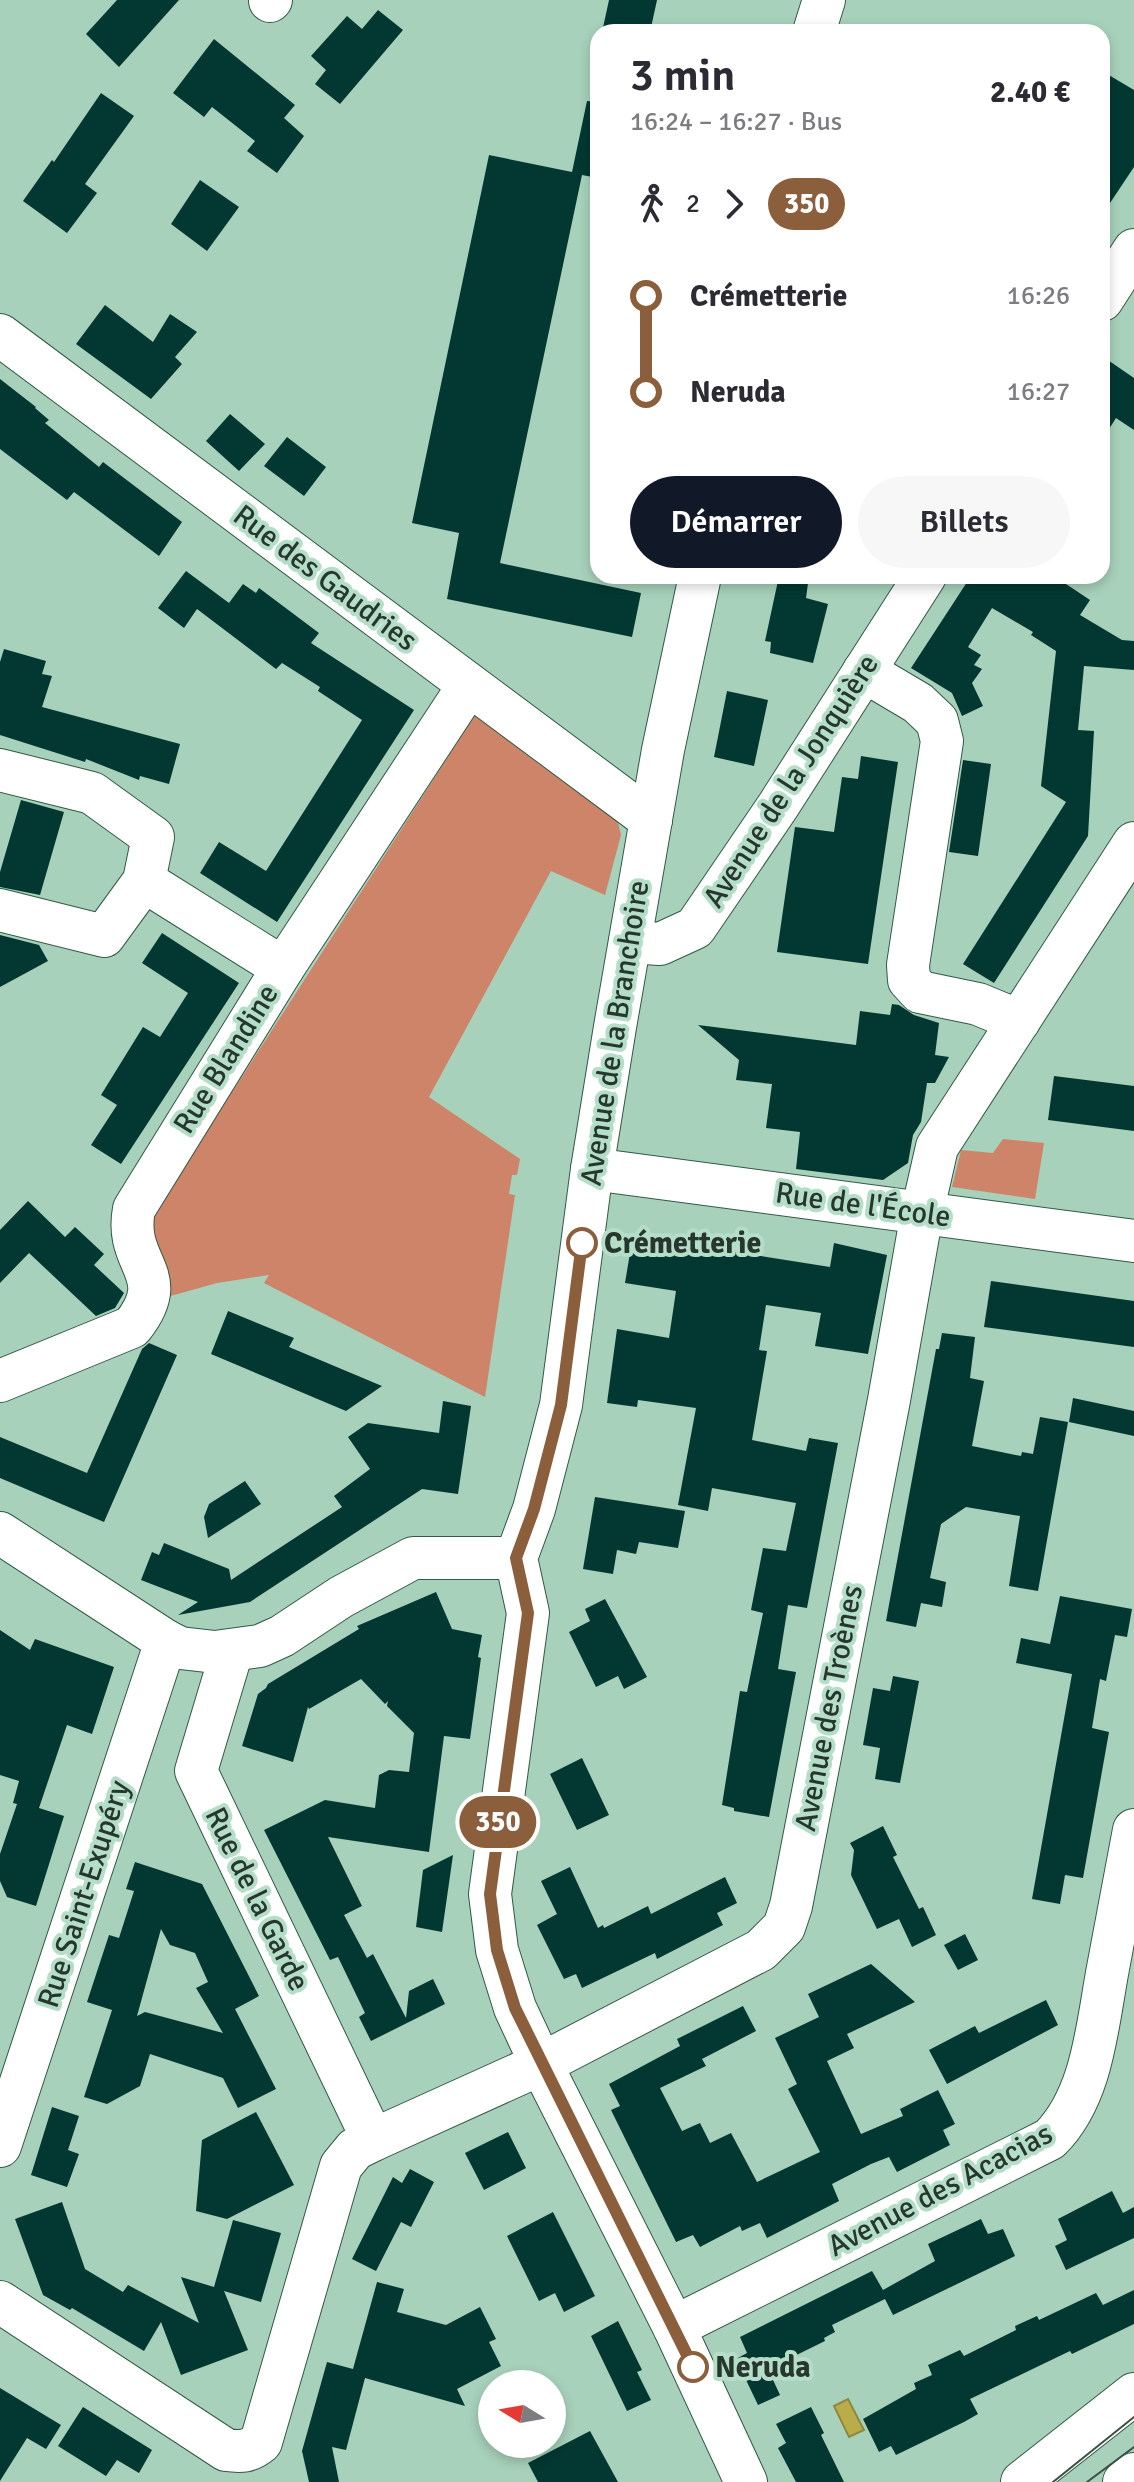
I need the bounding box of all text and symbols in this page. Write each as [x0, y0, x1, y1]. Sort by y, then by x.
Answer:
text: 3 min [630, 49, 735, 103]
text: 2.40 € [990, 74, 1070, 111]
text: 16:24 – 16:27 · Bus [630, 106, 842, 138]
icon: walk [630, 182, 674, 226]
icon: forward [712, 182, 756, 226]
text: 350 [784, 187, 829, 221]
text: 2 [686, 188, 700, 220]
text: Crémetterie [690, 278, 847, 315]
text: 16:26 [1007, 280, 1070, 312]
text: Neruda [690, 374, 786, 411]
text: 16:27 [1007, 376, 1070, 408]
button: Démarrer [630, 476, 842, 568]
button: Billets [858, 476, 1070, 568]
street label: Rue des Gaudries [226, 497, 424, 659]
street label: Avenue de la Jonquière [695, 647, 887, 915]
street label: Avenue de la Branchoire [573, 878, 657, 1188]
street label: Rue Blandine [165, 977, 287, 1141]
street label: Rue de l'École [773, 1174, 953, 1236]
place label: Crémetterie [604, 1225, 761, 1262]
marker: Crémetterie [567, 1228, 597, 1258]
street label: Avenue des Troènes [787, 1582, 871, 1834]
street label: Rue Saint-Exupéry [30, 1776, 138, 2012]
line badge: 350 [452, 1796, 544, 1848]
street label: Rue de la Garde [197, 1801, 317, 1997]
text: 350 [475, 1805, 521, 1839]
street label: Avenue des Acacias [821, 2115, 1059, 2265]
place label: Neruda [715, 2349, 811, 2386]
marker: Neruda [678, 2352, 708, 2382]
north arrow [478, 2370, 566, 2458]
map controls [478, 2370, 566, 2458]

